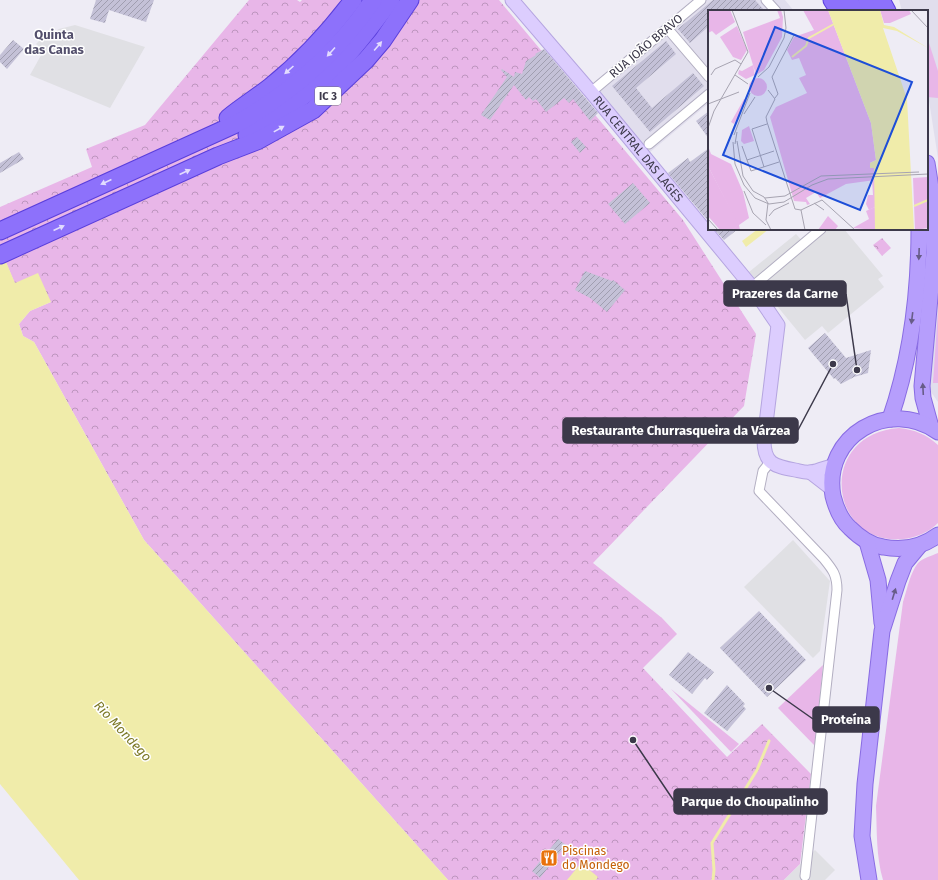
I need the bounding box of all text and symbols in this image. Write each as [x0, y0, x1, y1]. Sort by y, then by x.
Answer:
inset map [708, 10, 928, 230]
street label: RUA JOÃO BRAVO [606, 11, 685, 81]
district label: Quinta das Canas [24, 27, 84, 57]
one-way arrow [373, 40, 382, 51]
one-way arrow [326, 47, 336, 57]
one-way arrow [285, 65, 294, 74]
road number: IC 3 [315, 87, 341, 105]
street label: RUA CENTRAL DAS LAGES [590, 93, 686, 205]
one-way arrow [274, 126, 285, 132]
one-way arrow [179, 169, 190, 175]
one-way arrow [101, 179, 112, 185]
one-way arrow [53, 225, 65, 232]
one-way arrow [915, 248, 922, 260]
callout: Prazeres da Carne [724, 281, 846, 306]
text: Prazeres da Carne [732, 286, 838, 301]
one-way arrow [909, 312, 916, 324]
one-way arrow [919, 383, 926, 395]
callout: Restaurante Churrasqueira da Várzea [563, 418, 798, 443]
text: Restaurante Churrasqueira da Várzea [572, 423, 790, 438]
one-way arrow [891, 588, 897, 600]
water label: Rio Mondego [91, 698, 155, 764]
callout: Proteína [813, 707, 879, 732]
text: Proteína [821, 712, 871, 727]
callout: Parque do Choupalinho [674, 789, 827, 814]
text: Parque do Choupalinho [681, 794, 819, 809]
place label: Piscinas do Mondego [562, 844, 630, 872]
restaurant icon: Piscinas do Mondego [539, 848, 559, 868]

